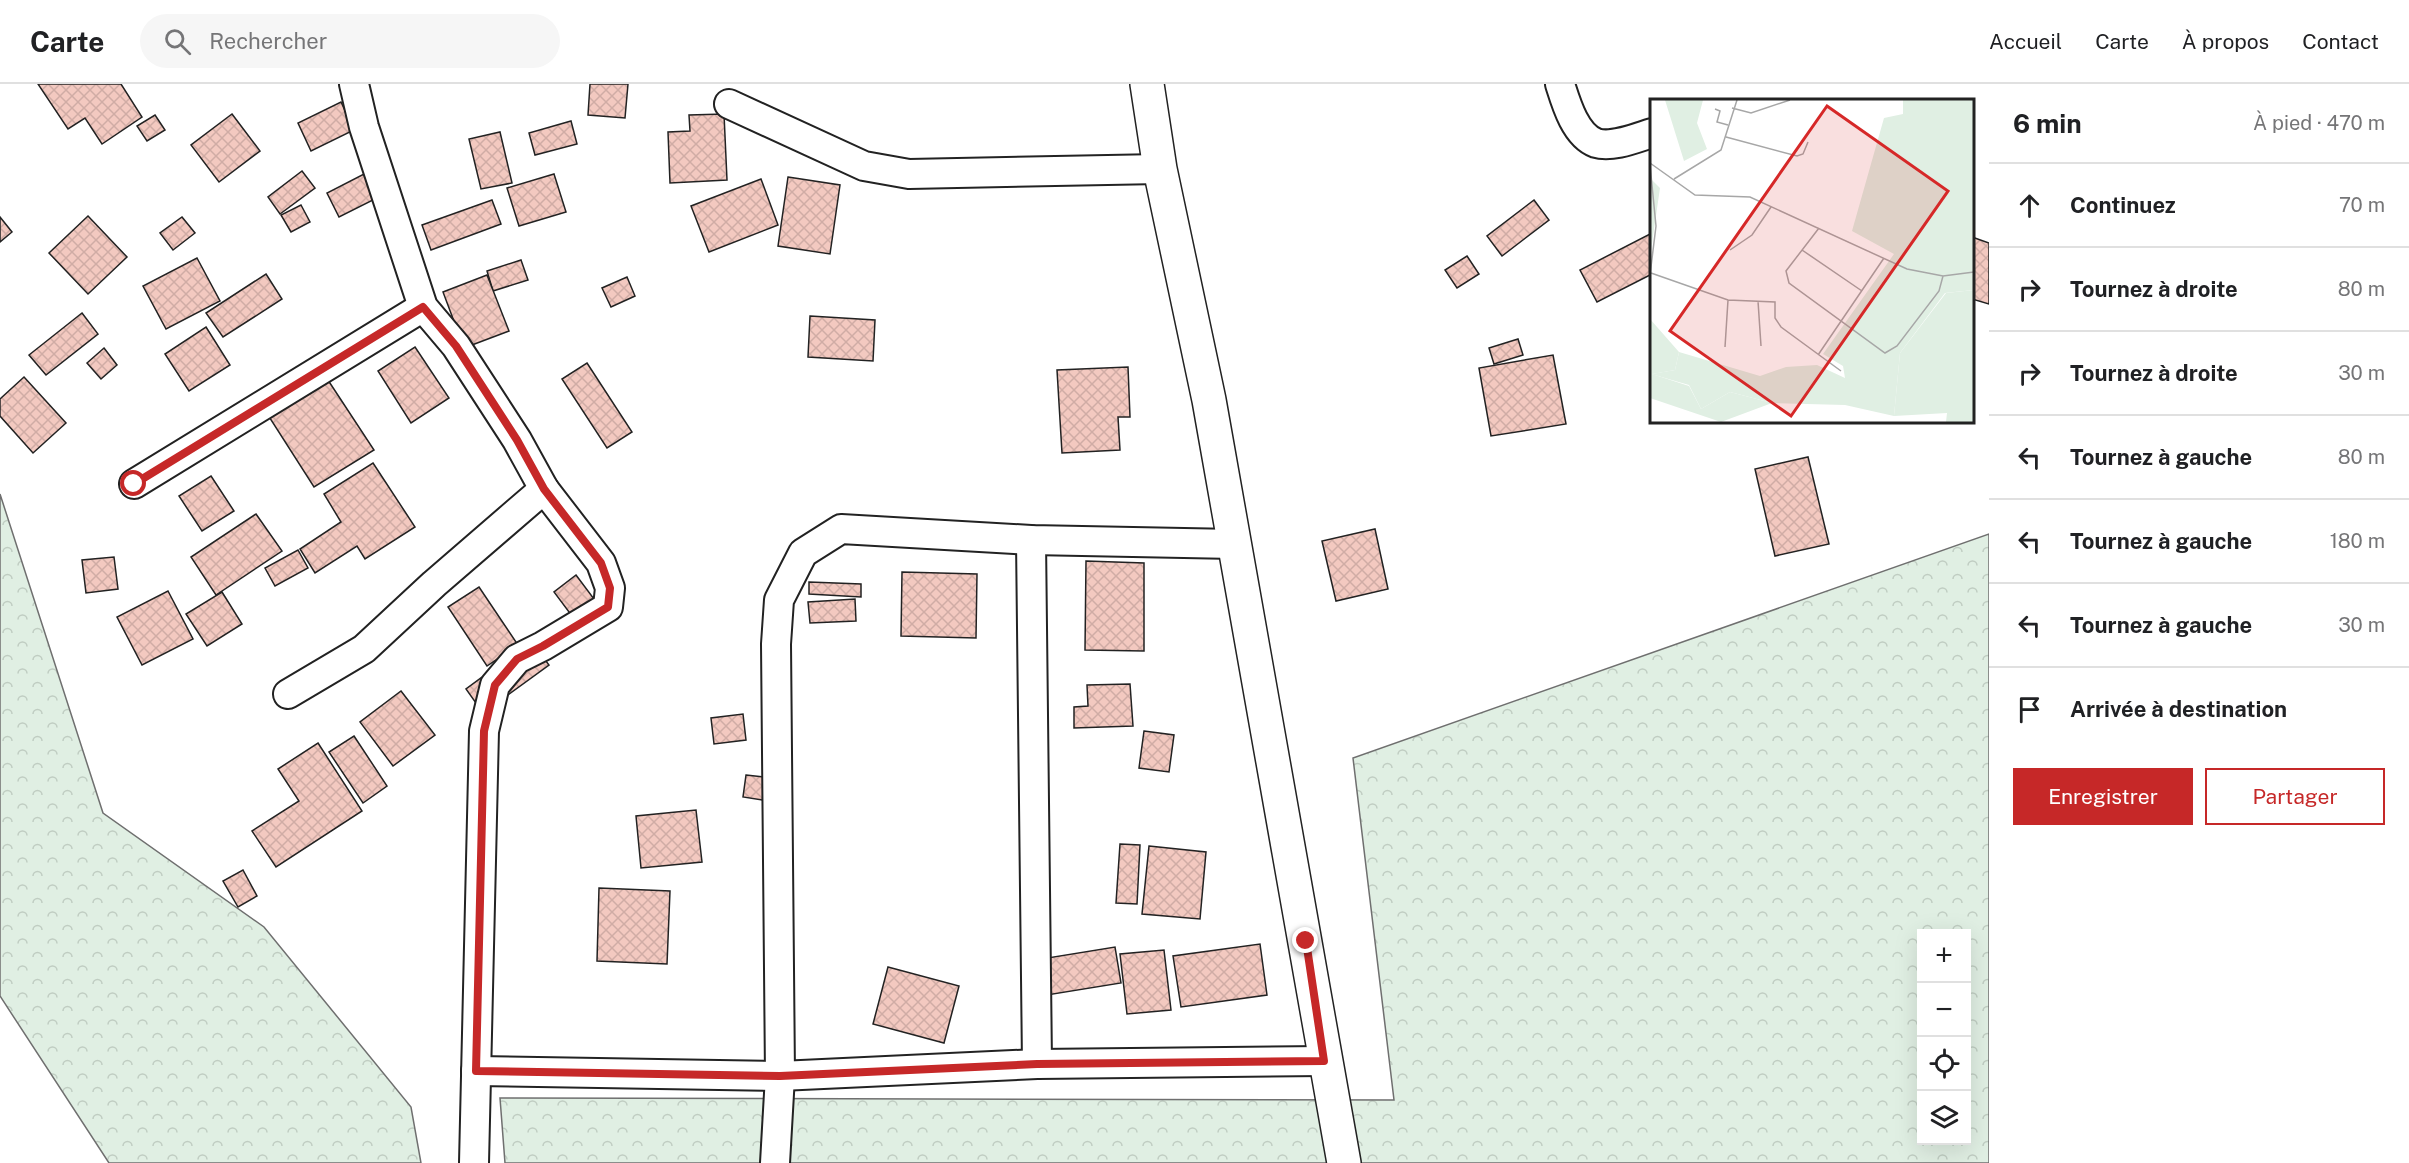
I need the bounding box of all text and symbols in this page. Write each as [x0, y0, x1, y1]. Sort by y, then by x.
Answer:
search box [140, 14, 560, 68]
text: Carte [30, 25, 104, 58]
icon: search [161, 25, 194, 58]
text: Rechercher [209, 28, 327, 54]
text: Accueil [1989, 29, 2062, 54]
text: Carte [2095, 29, 2149, 54]
text: À propos [2182, 29, 2269, 54]
text: Contact [2302, 29, 2379, 54]
inset map [1650, 99, 1974, 423]
text: 6 min [2013, 108, 2082, 139]
text: À pied · 470 m [2253, 111, 2385, 135]
icon: ahead [2013, 189, 2046, 222]
text: Continuez [2070, 192, 2176, 218]
text: 70 m [2339, 193, 2385, 217]
icon: right [2013, 273, 2046, 306]
text: Tournez à droite [2070, 276, 2238, 302]
text: 80 m [2338, 277, 2385, 301]
icon: right [2013, 357, 2046, 390]
text: Tournez à droite [2070, 360, 2238, 386]
text: 30 m [2338, 361, 2385, 385]
icon: left [2013, 441, 2046, 474]
text: Tournez à gauche [2070, 444, 2252, 470]
text: 80 m [2338, 445, 2385, 469]
route start [120, 470, 146, 496]
icon: left [2013, 525, 2046, 558]
text: Tournez à gauche [2070, 528, 2252, 554]
text: 180 m [2330, 529, 2385, 553]
icon: left [2013, 609, 2046, 642]
text: Tournez à gauche [2070, 612, 2252, 638]
text: 30 m [2338, 613, 2385, 637]
icon: arrive [2013, 693, 2046, 726]
text: Arrivée à destination [2070, 696, 2287, 722]
button: Enregistrer [2013, 768, 2193, 825]
button: Partager [2205, 768, 2385, 825]
route end [1292, 927, 1318, 953]
map controls [1917, 929, 1971, 1145]
button: + [1917, 929, 1971, 983]
button: − [1917, 983, 1971, 1037]
button: locate [1917, 1037, 1971, 1091]
button: layers [1917, 1091, 1971, 1145]

